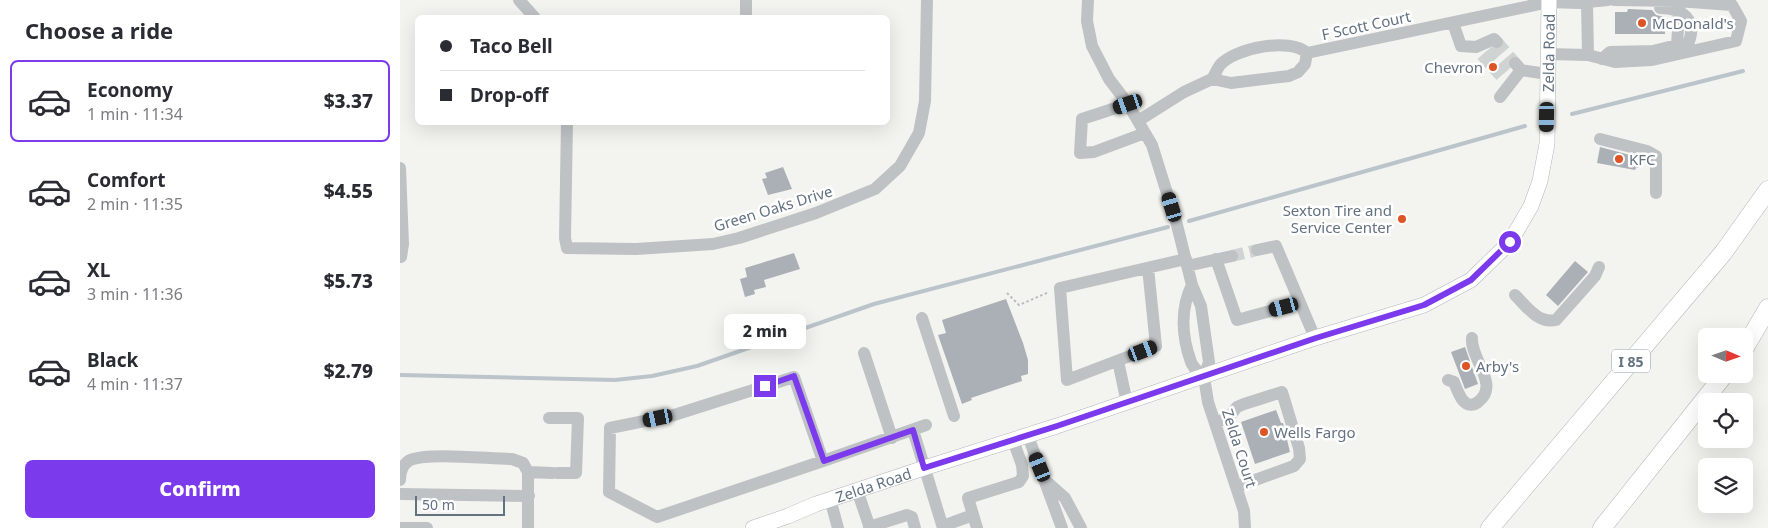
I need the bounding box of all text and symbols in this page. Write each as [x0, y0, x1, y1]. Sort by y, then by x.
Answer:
street label: F Scott Court [1320, 6, 1413, 44]
street label: Zelda Road [1538, 13, 1559, 92]
place label: McDonald's [1652, 13, 1734, 33]
text: Choose a ride [25, 15, 173, 45]
marker: McDonald's [1636, 17, 1648, 29]
text: Taco Bell [470, 33, 553, 59]
place label: Chevron [1424, 57, 1483, 77]
marker: Chevron [1487, 61, 1499, 73]
text: Economy [87, 77, 173, 103]
icon: car [27, 79, 72, 124]
text: Drop-off [470, 82, 549, 108]
text: $3.37 [324, 88, 373, 114]
car [1111, 92, 1144, 116]
car [1539, 102, 1554, 132]
text: 1 min · 11:34 [87, 103, 183, 125]
place label: KFC [1629, 149, 1656, 169]
marker: KFC [1613, 153, 1625, 165]
text: Comfort [87, 167, 166, 193]
icon: car [27, 169, 72, 214]
text: $4.55 [324, 178, 373, 204]
street label: Green Oaks Drive [711, 180, 835, 236]
car [1160, 190, 1183, 224]
text: 2 min · 11:35 [87, 193, 183, 215]
place label: Sexton Tire and Service Center [1283, 200, 1392, 237]
marker: Sexton Tire and Service Center [1396, 213, 1408, 225]
route start [1499, 231, 1521, 253]
text: XL [87, 257, 110, 283]
icon: car [27, 259, 72, 304]
text: $5.73 [324, 268, 373, 294]
text: 3 min · 11:36 [87, 283, 183, 305]
car [1267, 296, 1300, 318]
callout: 2 min [724, 314, 806, 348]
text: 2 min [743, 320, 787, 342]
north arrow [1698, 328, 1752, 382]
map controls [1698, 328, 1753, 513]
car [1126, 339, 1159, 363]
text: Black [87, 347, 138, 373]
icon: car [27, 349, 72, 394]
road number: I 85 [1612, 350, 1650, 372]
place label: Arby's [1476, 356, 1519, 376]
text: $2.79 [324, 358, 373, 384]
marker: Arby's [1460, 360, 1472, 372]
text: 4 min · 11:37 [87, 373, 183, 395]
route end [754, 375, 776, 397]
button: locate [1698, 393, 1753, 448]
street label: Zelda Court [1218, 406, 1262, 491]
car [641, 408, 674, 428]
place label: Wells Fargo [1274, 422, 1355, 442]
marker: Wells Fargo [1258, 426, 1270, 438]
car [1027, 450, 1052, 484]
button: layers [1698, 458, 1753, 513]
button: Confirm [25, 460, 375, 518]
street label: Zelda Road [833, 463, 914, 507]
scale bar [415, 493, 505, 516]
text: 50 m [422, 495, 455, 514]

